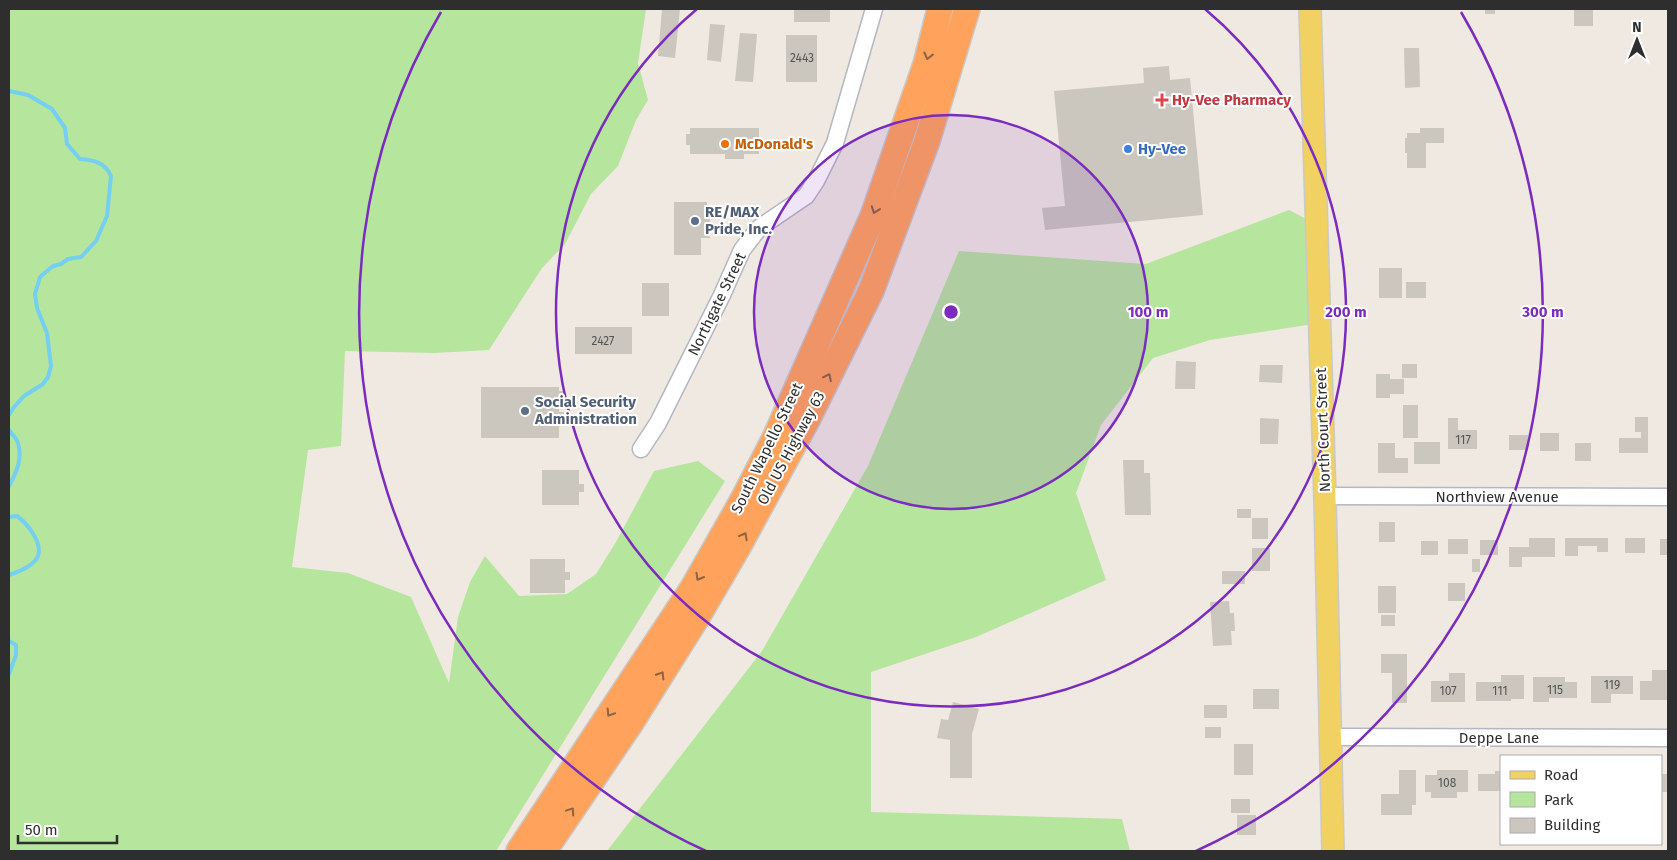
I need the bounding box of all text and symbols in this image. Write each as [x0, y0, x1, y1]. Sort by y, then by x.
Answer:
north arrow [1612, 15, 1662, 65]
text: N [1632, 19, 1642, 36]
house number: 2443 [790, 51, 814, 65]
one-way arrow [923, 52, 934, 61]
place label: Hy-Vee Pharmacy [1172, 91, 1291, 109]
marker: Hy-Vee Pharmacy [1156, 94, 1168, 106]
place label: McDonald's [735, 135, 813, 153]
marker: McDonald's [719, 138, 731, 150]
place label: Hy-Vee [1138, 140, 1186, 158]
marker: Hy-Vee [1122, 143, 1134, 155]
place label: RE/MAX Pride, Inc. [705, 203, 773, 238]
one-way arrow [871, 205, 881, 213]
marker: RE/MAX Pride, Inc. [689, 215, 701, 227]
street label: Northgate Street [684, 249, 750, 359]
centre of rings [942, 303, 960, 321]
text: 100 m [1128, 303, 1168, 321]
text: 200 m [1325, 303, 1367, 321]
text: 300 m [1521, 303, 1564, 321]
house number: 2427 [592, 334, 614, 348]
street label: North Court Street [1312, 367, 1334, 493]
one-way arrow [822, 373, 832, 382]
street label: South Wapello Street [728, 379, 807, 516]
street label: Old US Highway 63 [754, 388, 828, 508]
place label: Social Security Administration [534, 393, 637, 428]
marker: Social Security Administration [519, 405, 531, 417]
house number: 117 [1455, 433, 1471, 447]
street label: Northview Avenue [1435, 488, 1559, 506]
one-way arrow [738, 532, 748, 541]
one-way arrow [695, 571, 705, 580]
one-way arrow [654, 672, 664, 681]
house number: 119 [1604, 678, 1620, 692]
house number: 115 [1547, 683, 1563, 697]
house number: 107 [1440, 684, 1456, 698]
house number: 111 [1492, 684, 1508, 698]
one-way arrow [607, 707, 616, 716]
street label: Deppe Lane [1459, 729, 1539, 747]
legend [1500, 755, 1662, 845]
text: Road [1544, 766, 1579, 784]
house number: 108 [1438, 776, 1457, 790]
text: Park [1544, 791, 1574, 809]
one-way arrow [565, 807, 574, 817]
scale bar [18, 812, 116, 844]
text: Building [1544, 816, 1600, 834]
text: 50 m [25, 821, 58, 839]

